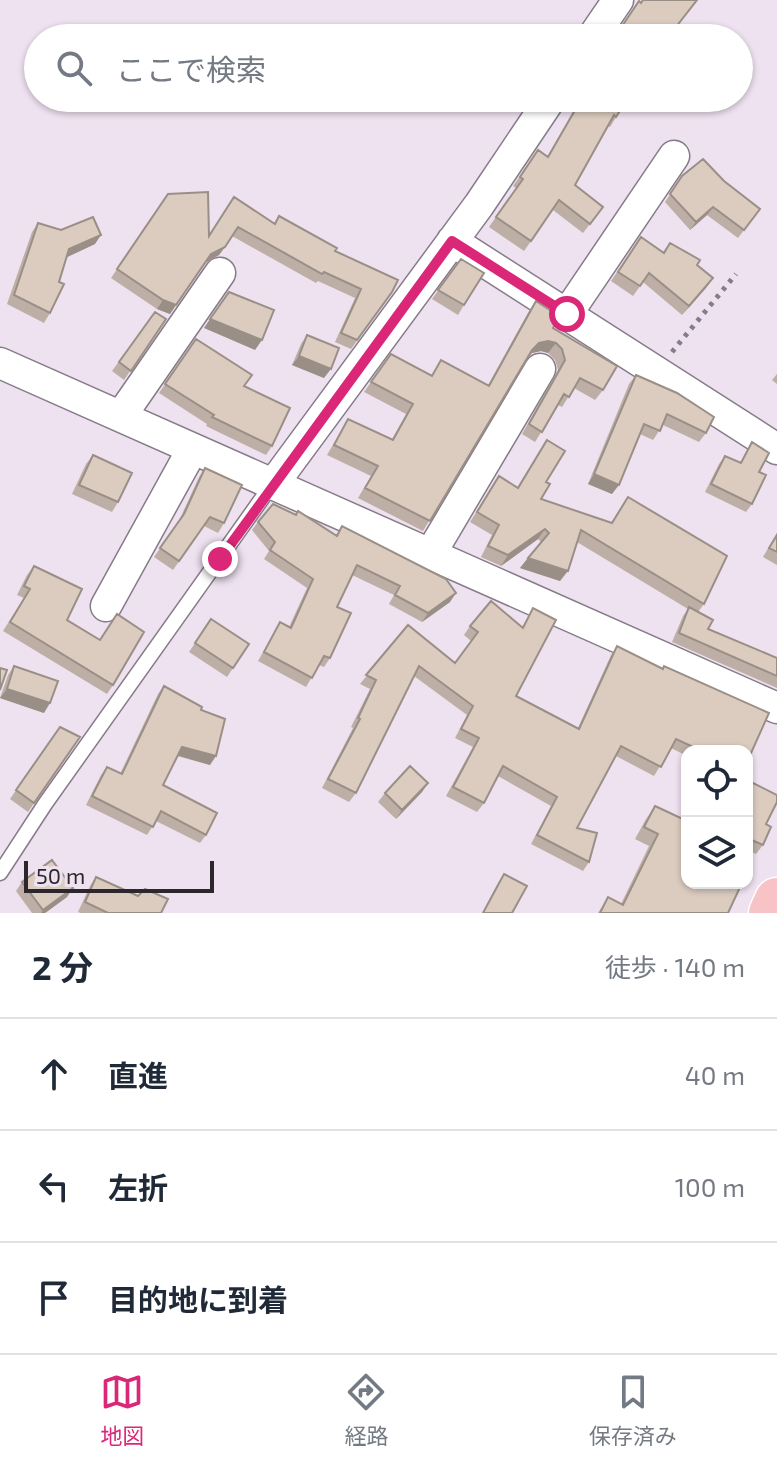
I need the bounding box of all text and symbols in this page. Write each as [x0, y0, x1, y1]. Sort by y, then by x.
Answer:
search box [24, 24, 753, 112]
icon: search [52, 46, 96, 90]
text: ここで検索 [116, 51, 266, 87]
route start [549, 296, 585, 332]
route end [202, 541, 238, 577]
map controls [681, 745, 753, 889]
button: locate [681, 745, 753, 817]
button: layers [681, 817, 753, 889]
scale bar [24, 857, 214, 893]
text: 50 m [36, 862, 85, 888]
text: 2 分 [32, 946, 93, 987]
text: 徒歩 · 140 m [605, 951, 745, 982]
icon: ahead [32, 1052, 76, 1096]
text: 直進 [108, 1057, 168, 1093]
text: 40 m [685, 1059, 745, 1090]
icon: left [32, 1164, 76, 1208]
text: 左折 [108, 1169, 168, 1205]
text: 100 m [675, 1171, 745, 1202]
icon: arrive [32, 1276, 76, 1320]
text: 目的地に到着 [108, 1281, 288, 1317]
tab: 地図 [100, 1370, 144, 1450]
tab: 経路 [344, 1370, 389, 1450]
tab: 保存済み [589, 1370, 677, 1450]

